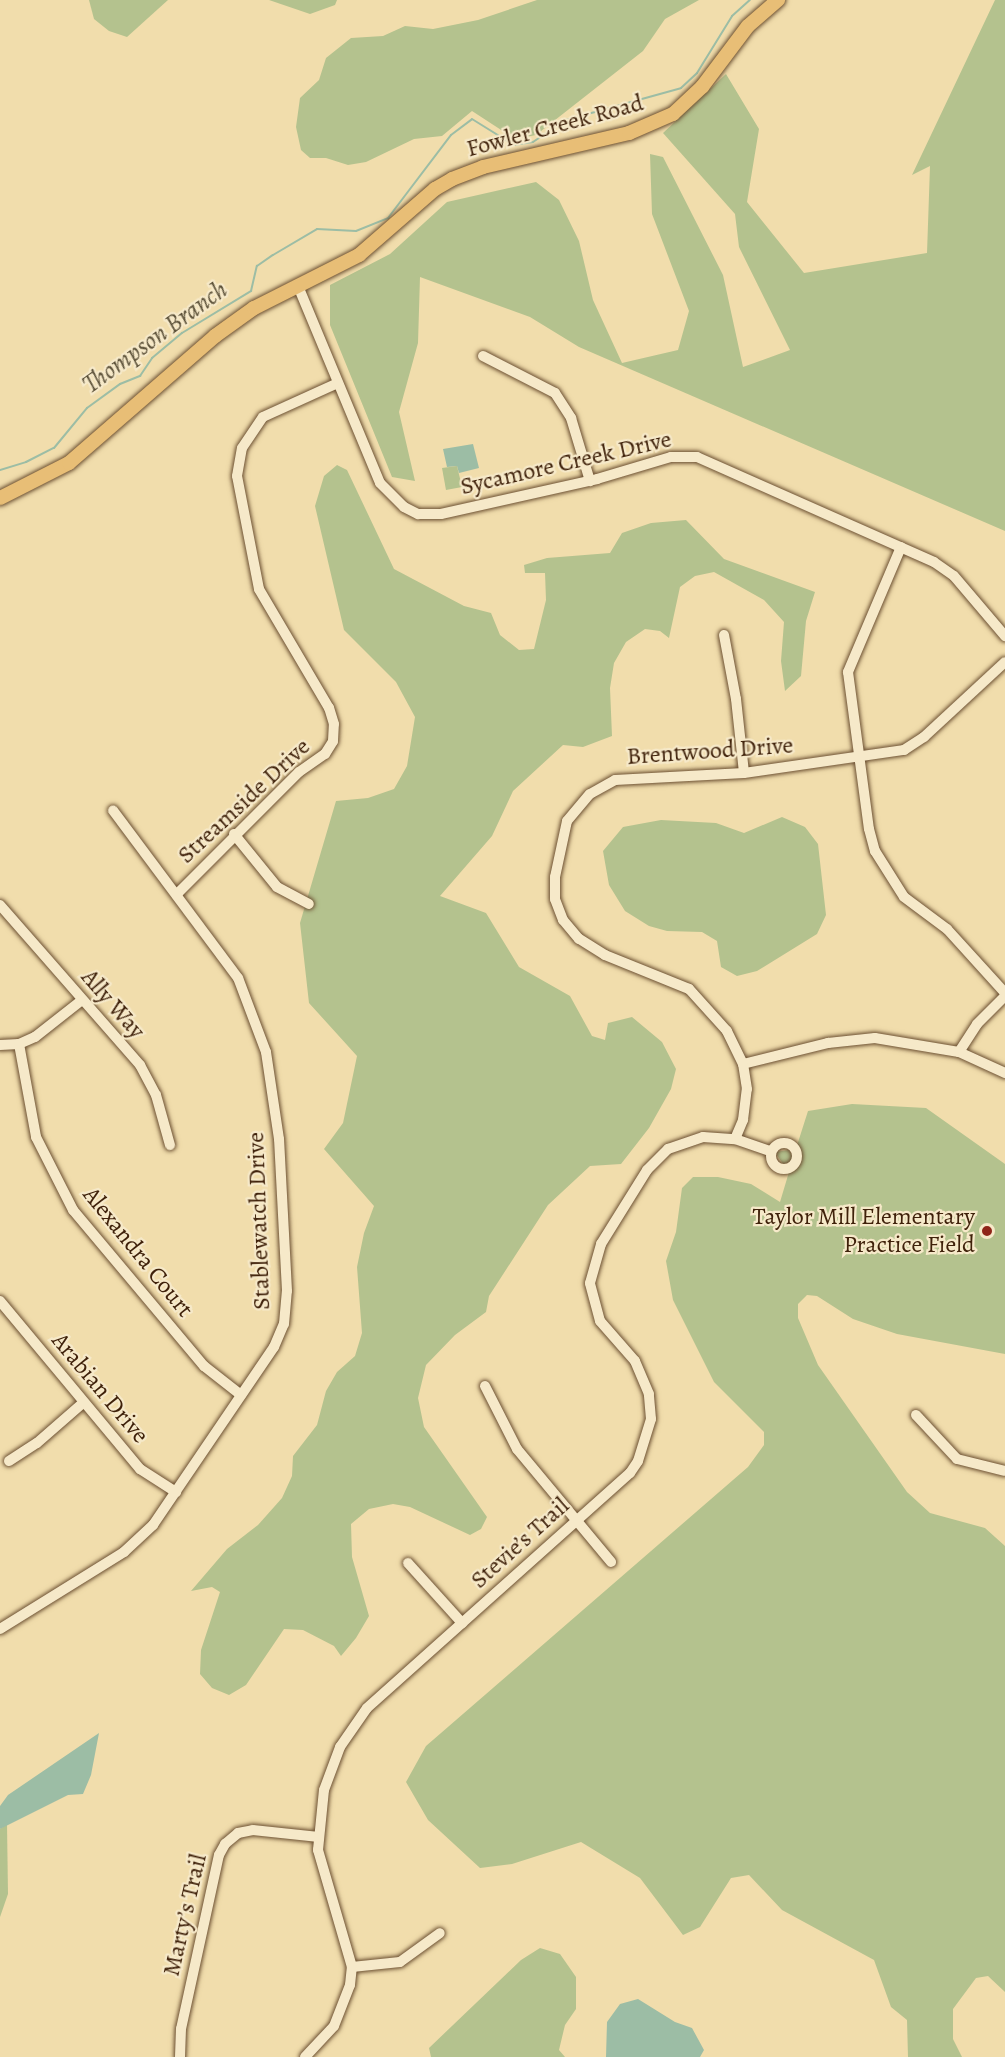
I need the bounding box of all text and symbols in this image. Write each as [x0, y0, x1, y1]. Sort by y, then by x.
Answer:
street label: Fowler Creek Road [463, 89, 647, 163]
water label: Thompson Branch [76, 274, 234, 400]
street label: Sycamore Creek Drive [458, 425, 674, 501]
street label: Brentwood Drive [626, 731, 794, 771]
street label: Streamside Drive [172, 732, 316, 870]
street label: Ally Way [75, 963, 151, 1045]
street label: Stablewatch Drive [242, 1132, 276, 1310]
street label: Alexandra Court [77, 1181, 199, 1323]
place label: Taylor Mill Elementary Practice Field [753, 1203, 975, 1259]
marker: Taylor Mill Elementary Practice Field [980, 1224, 994, 1238]
street label: Arabian Drive [45, 1327, 155, 1449]
street label: Stevie’s Trail [465, 1491, 575, 1595]
street label: Marty’s Trail [157, 1851, 213, 1979]

